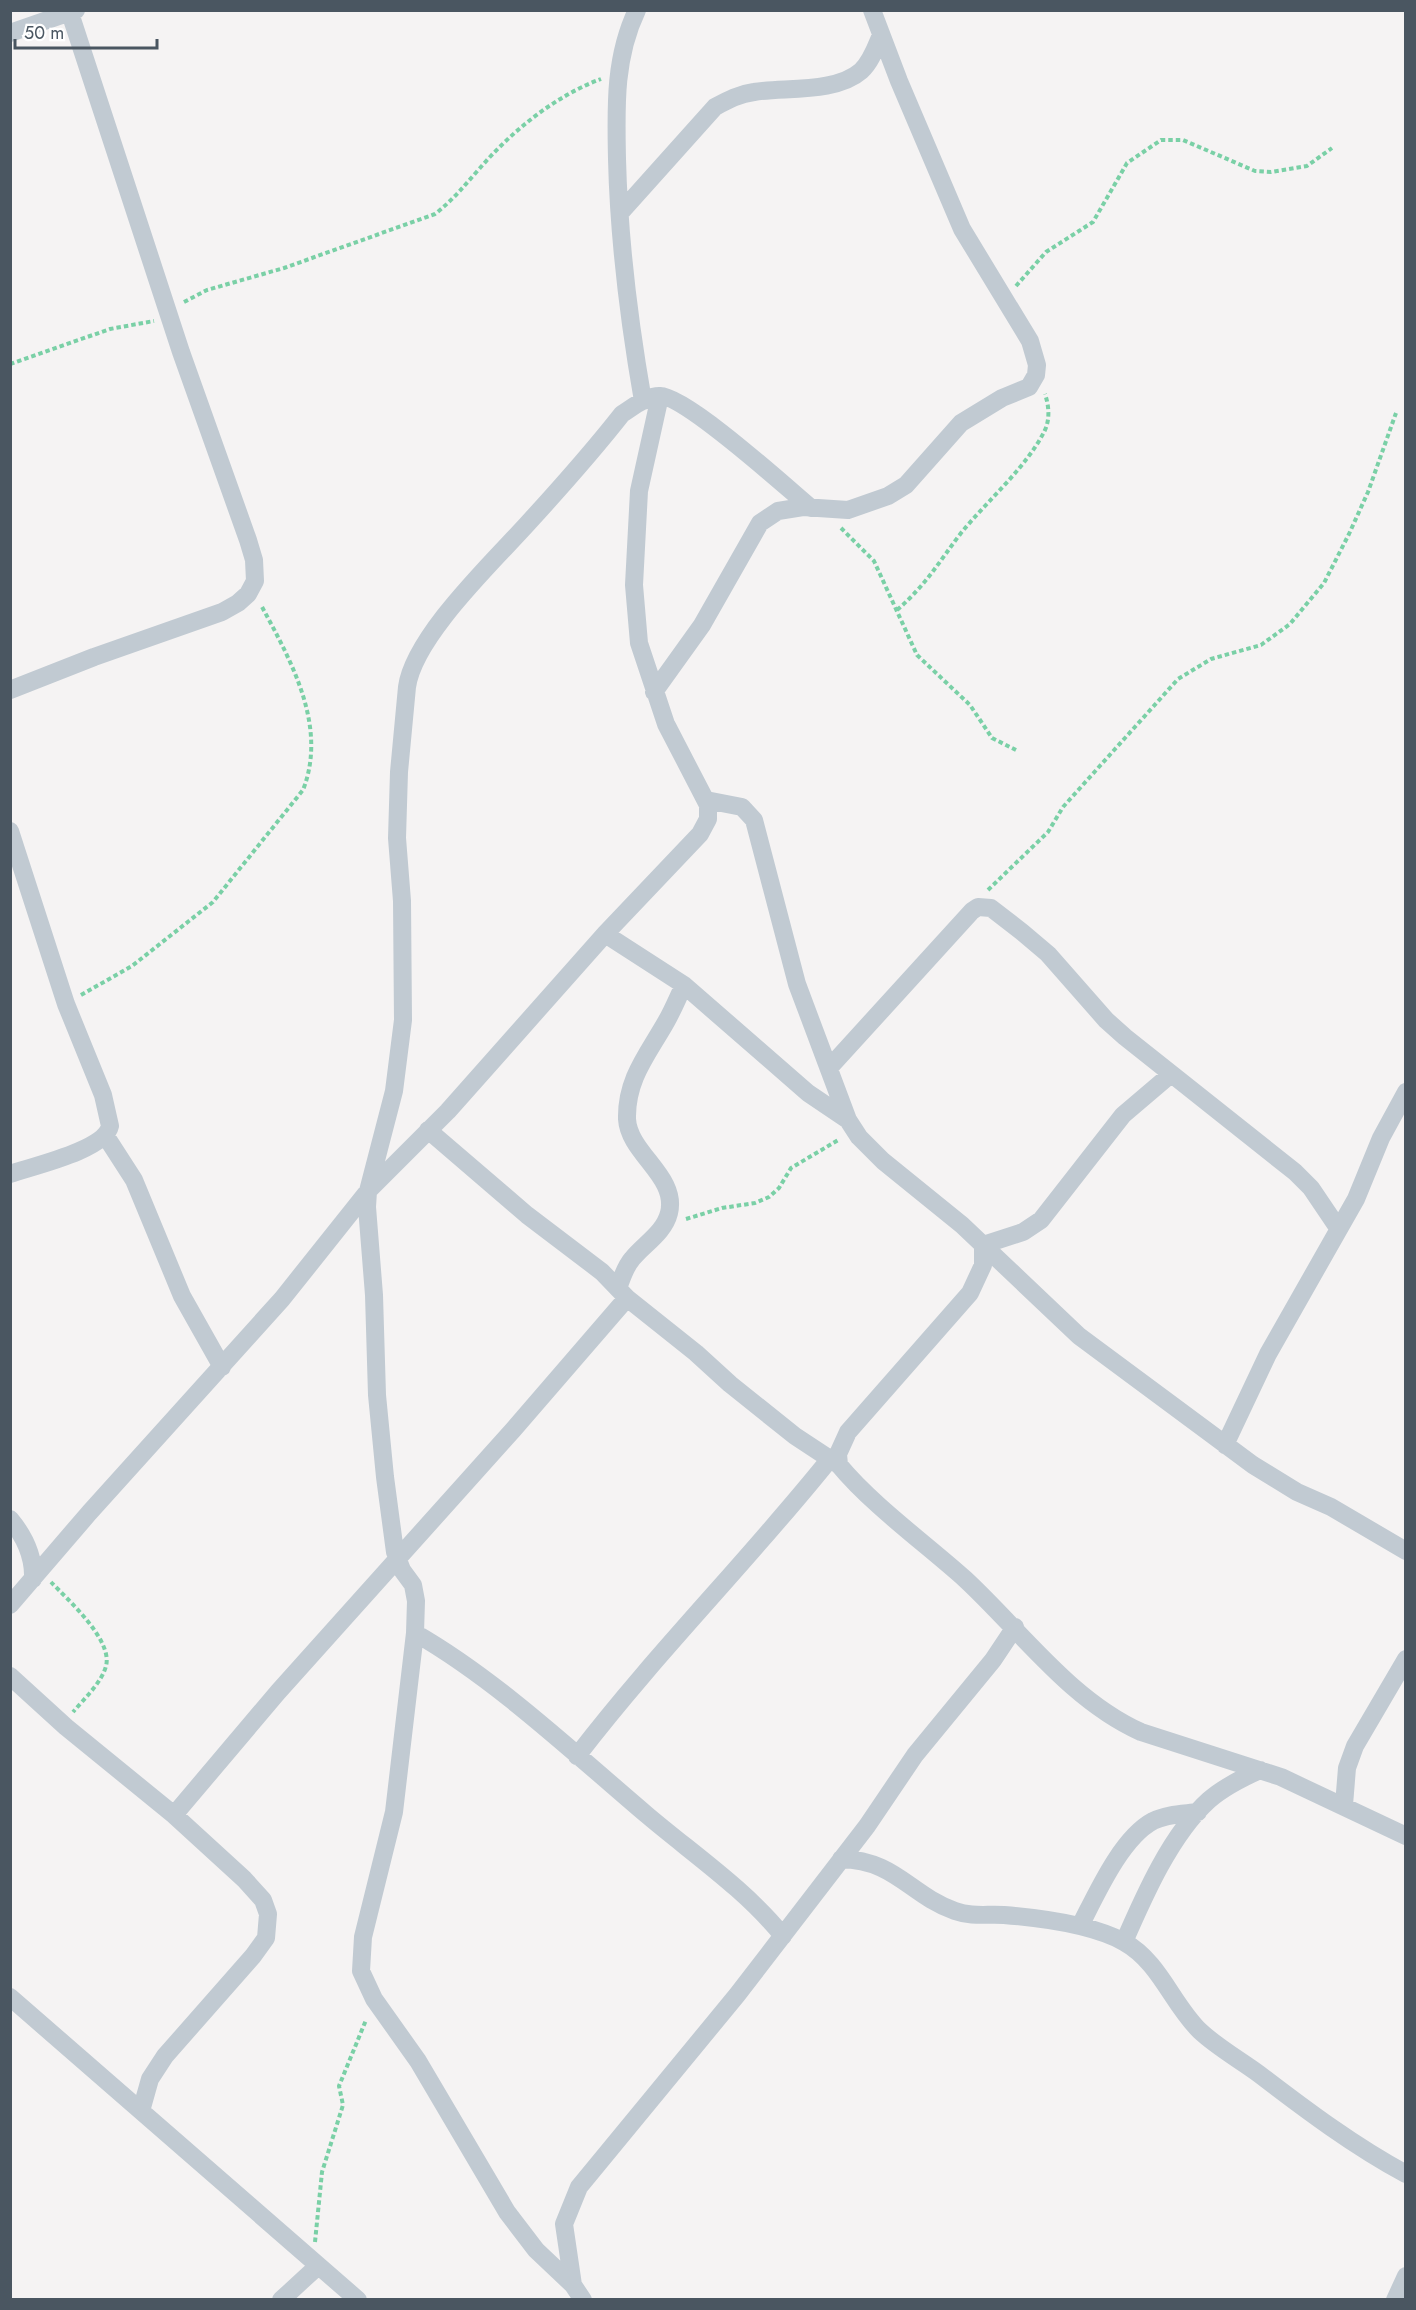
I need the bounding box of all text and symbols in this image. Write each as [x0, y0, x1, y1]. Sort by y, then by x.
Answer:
scale bar [15, 12, 158, 50]
text: 50 m [24, 20, 64, 46]

